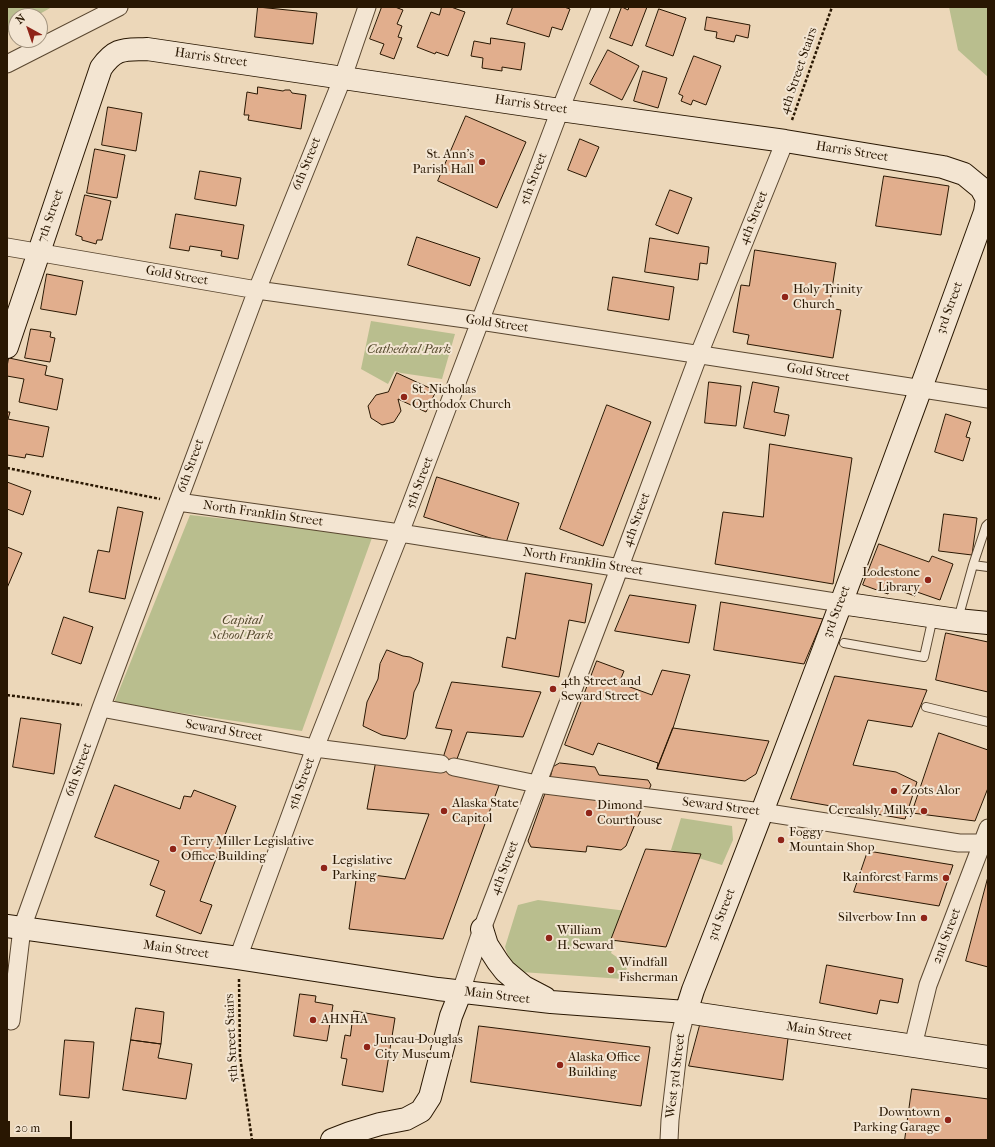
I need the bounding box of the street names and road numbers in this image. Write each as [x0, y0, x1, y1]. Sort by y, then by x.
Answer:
street label: 4th Street Stairs [777, 25, 821, 117]
street label: Harris Street [174, 45, 248, 71]
street label: Harris Street [494, 92, 568, 118]
street label: 6th Street [289, 135, 325, 193]
street label: Harris Street [815, 139, 889, 165]
street label: 5th Street [517, 151, 551, 207]
street label: 7th Street [35, 187, 67, 245]
street label: 4th Street [736, 189, 772, 247]
street label: Gold Street [144, 263, 210, 289]
street label: 3rd Street [933, 280, 967, 336]
street label: Gold Street [465, 312, 529, 336]
street label: Gold Street [785, 360, 851, 386]
street label: 6th Street [174, 437, 208, 495]
street label: 5th Street [403, 455, 437, 511]
street label: 4th Street [620, 491, 654, 549]
street label: North Franklin Street [202, 498, 324, 530]
street label: North Franklin Street [522, 545, 644, 579]
street label: 3rd Street [820, 584, 854, 640]
street label: Seward Street [184, 717, 264, 745]
street label: 6th Street [62, 741, 96, 799]
street label: 5th Street [285, 756, 319, 812]
street label: Seward Street [681, 794, 761, 820]
street label: 4th Street [488, 839, 522, 897]
street label: 3rd Street [705, 887, 739, 943]
street label: 2nd Street [929, 906, 965, 966]
street label: Main Street [142, 938, 210, 962]
street label: Main Street [463, 984, 531, 1008]
street label: 5th Street Stairs [222, 993, 242, 1083]
street label: Main Street [785, 1019, 853, 1045]
street label: West 3rd Street [663, 1033, 689, 1119]

